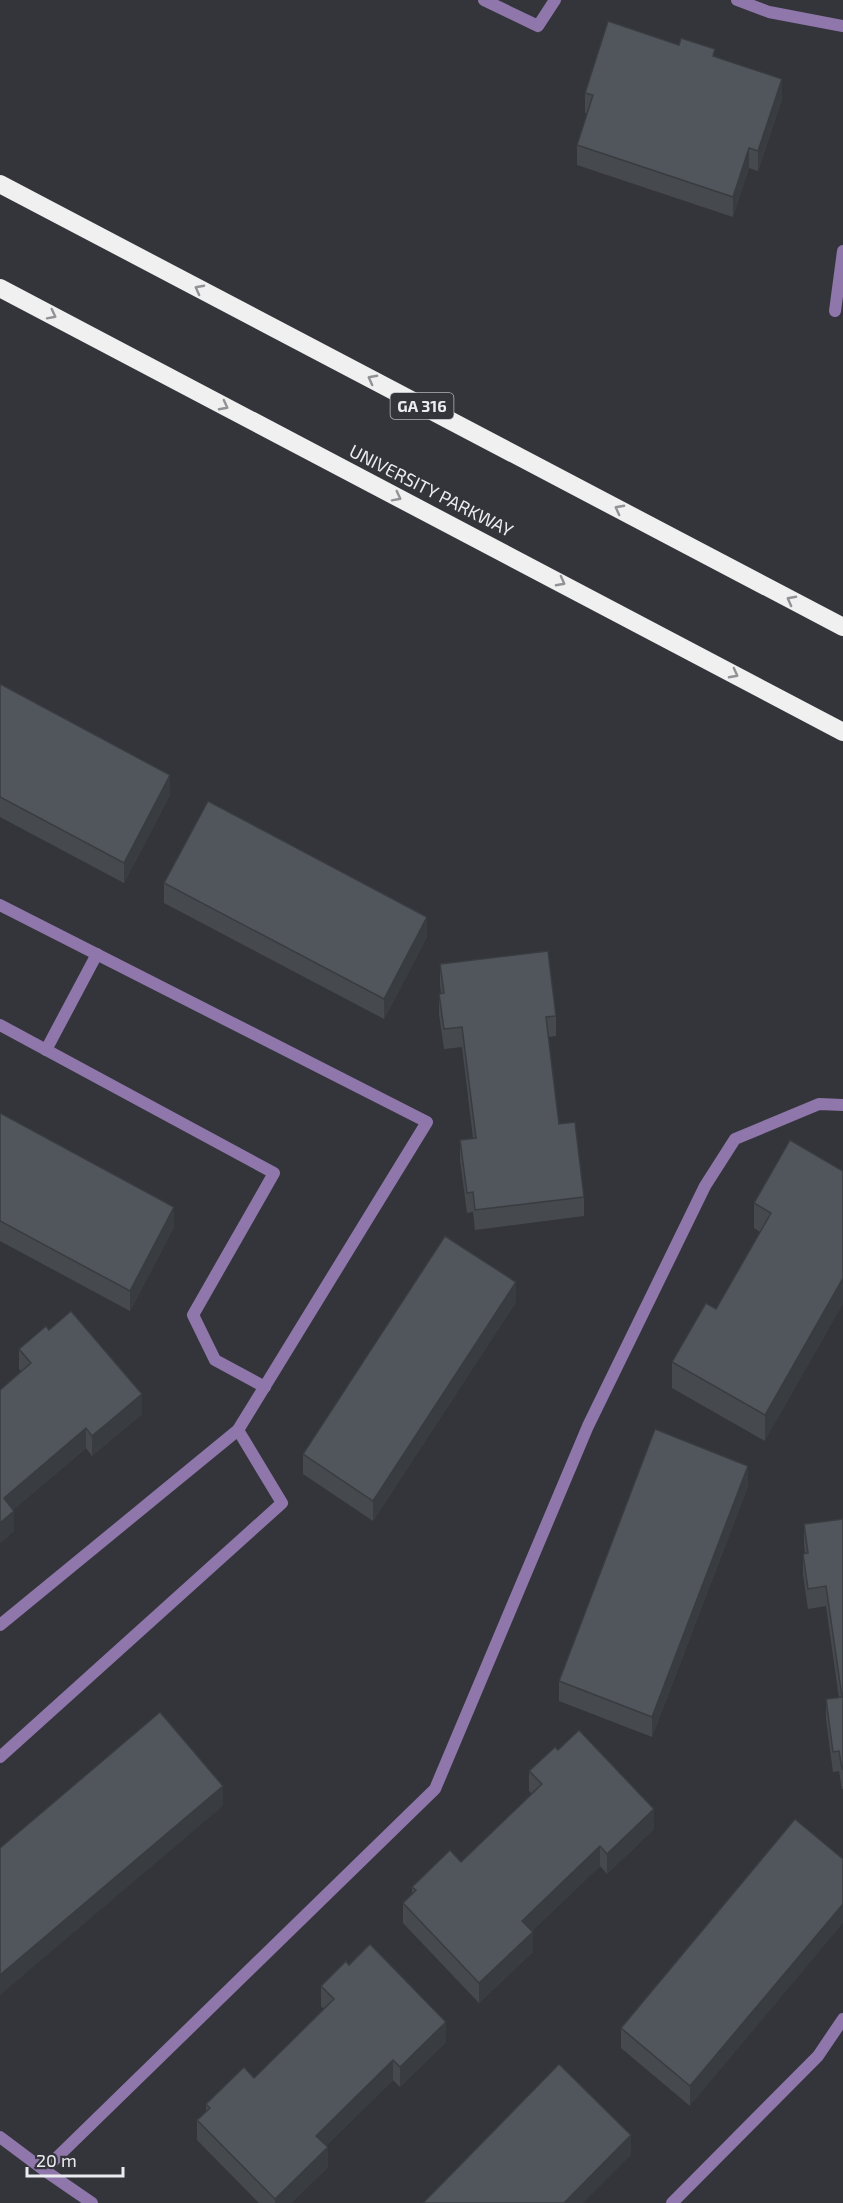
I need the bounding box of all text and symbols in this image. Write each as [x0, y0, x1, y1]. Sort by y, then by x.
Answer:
one-way arrow [195, 285, 205, 296]
one-way arrow [46, 308, 56, 319]
one-way arrow [367, 375, 378, 387]
road number: GA 316 [390, 393, 454, 419]
one-way arrow [218, 399, 229, 410]
street label: UNIVERSITY PARKWAY [346, 439, 518, 541]
one-way arrow [391, 490, 401, 501]
one-way arrow [614, 505, 625, 516]
one-way arrow [555, 575, 566, 587]
one-way arrow [787, 596, 798, 607]
one-way arrow [727, 667, 738, 678]
scale bar [27, 2140, 123, 2178]
text: 20 m [36, 2149, 77, 2171]

